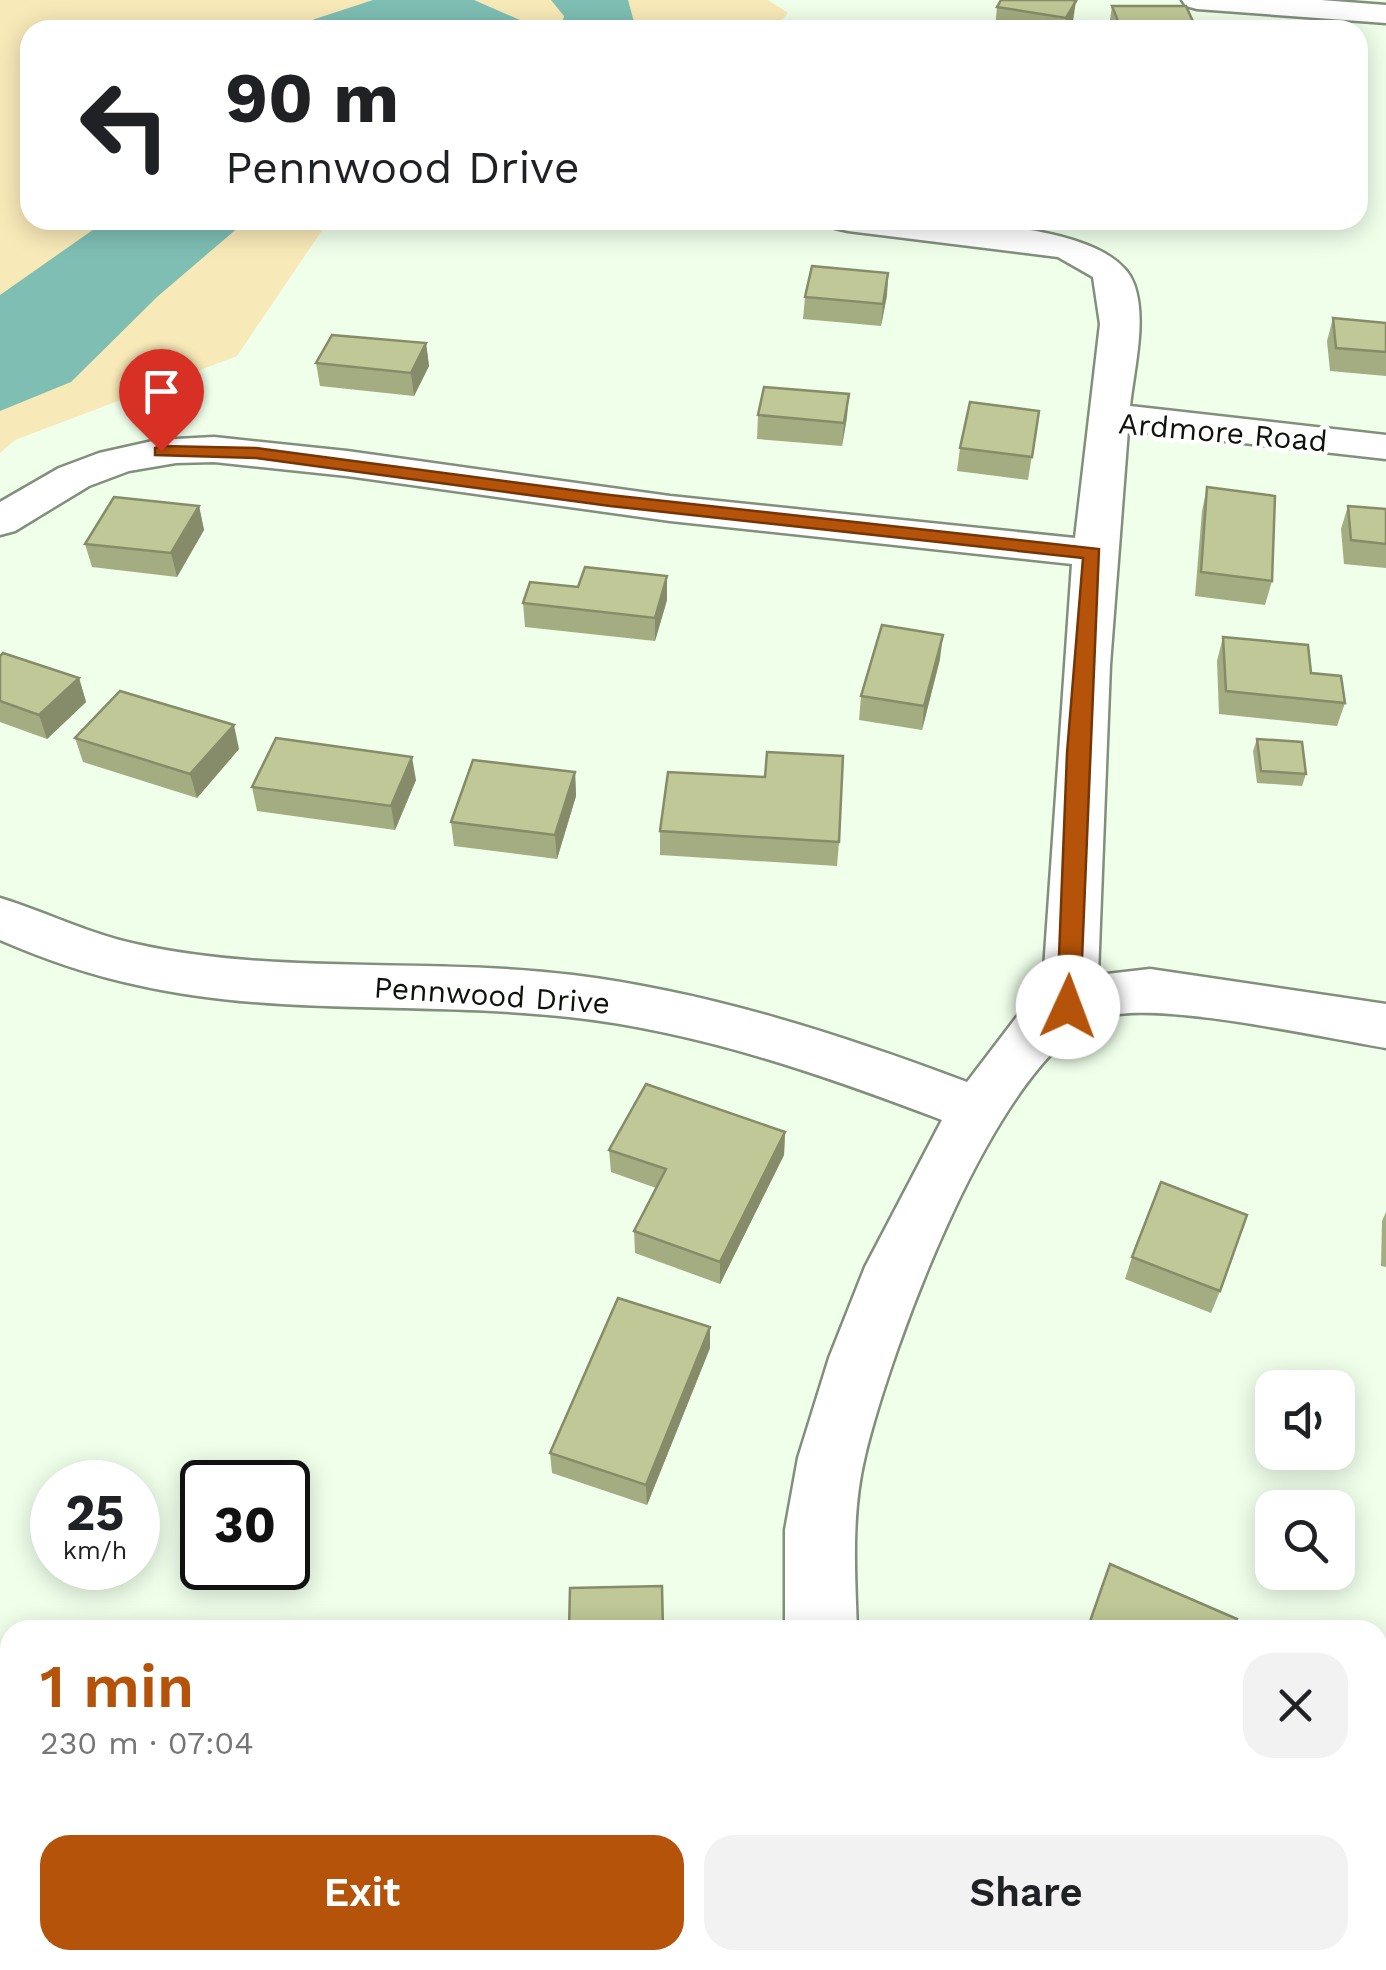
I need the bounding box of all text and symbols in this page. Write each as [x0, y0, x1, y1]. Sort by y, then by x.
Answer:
text: 90 m [225, 57, 399, 139]
icon: left [60, 60, 190, 190]
text: Pennwood Drive [225, 141, 580, 194]
pin [119, 349, 204, 452]
icon: arrive [134, 364, 189, 419]
street label: Ardmore Road [1117, 405, 1329, 459]
position arrow [1016, 955, 1120, 1059]
street label: Pennwood Drive [373, 969, 611, 1021]
map controls [1255, 1370, 1355, 1590]
button: sound [1255, 1370, 1355, 1470]
speed limit sign: 30 [180, 1460, 310, 1590]
text: 25 [66, 1483, 124, 1542]
button: search [1255, 1490, 1355, 1590]
text: km/h [63, 1536, 127, 1565]
text: 1 min [40, 1651, 194, 1722]
button: close [1243, 1653, 1348, 1758]
text: 230 m · 07:04 [40, 1724, 254, 1762]
button: Exit [40, 1835, 684, 1950]
button: Share [704, 1835, 1348, 1950]

